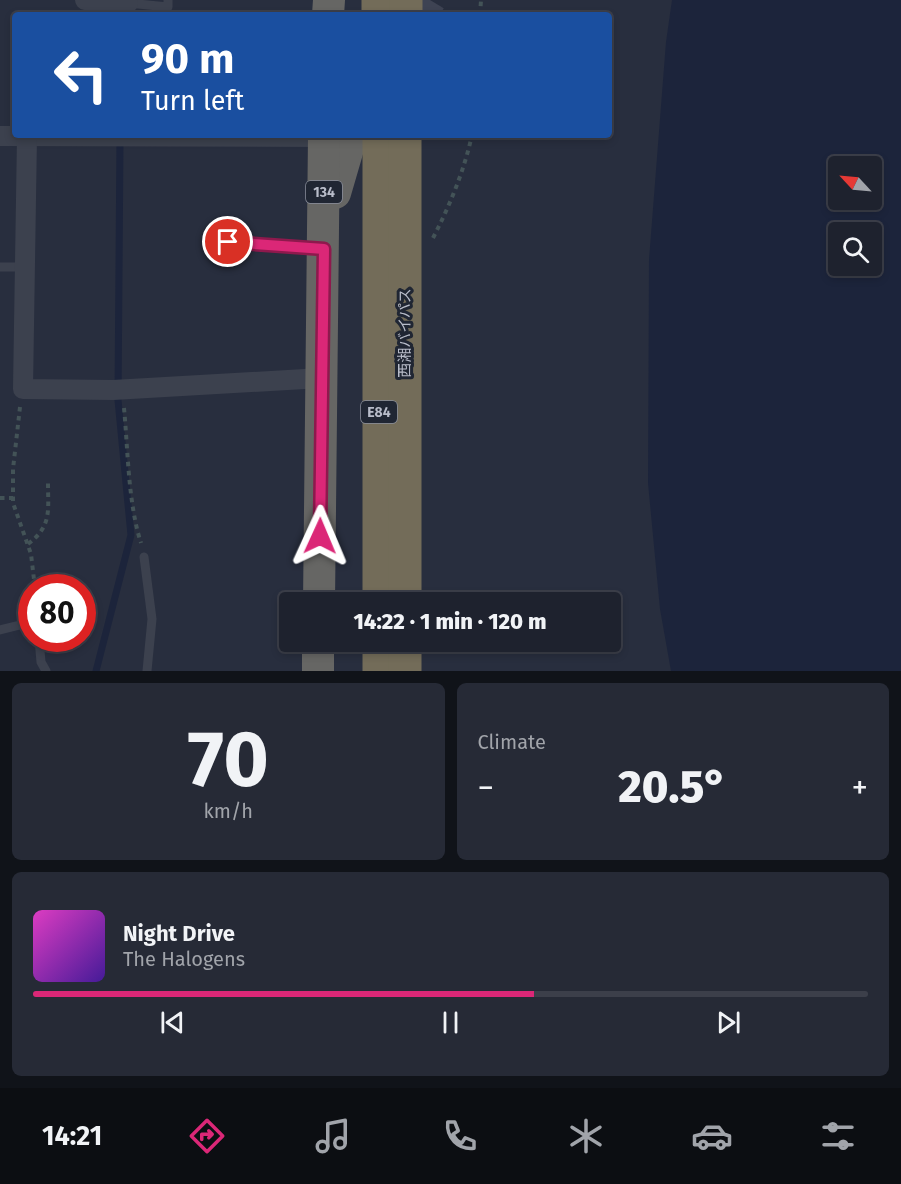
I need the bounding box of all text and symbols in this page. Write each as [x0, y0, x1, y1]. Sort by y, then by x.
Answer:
text: 90 m [141, 34, 235, 84]
icon: left [42, 36, 120, 114]
text: Turn left [141, 85, 244, 117]
north arrow [828, 156, 882, 210]
map controls [828, 156, 882, 276]
road number: 134 [306, 181, 342, 203]
pin [202, 216, 253, 267]
button: search [828, 222, 882, 276]
icon: arrive [211, 225, 244, 258]
street label: 西湘バイパス [396, 288, 414, 378]
road number: E84 [361, 401, 397, 423]
position arrow [288, 504, 352, 568]
speed limit sign: 80 [18, 574, 96, 652]
text: 14:22 · 1 min · 120 m [353, 608, 547, 635]
text: 70 [188, 713, 269, 807]
text: Climate [478, 730, 546, 754]
text: 20.5° [618, 760, 727, 814]
text: − [478, 768, 494, 808]
text: + [852, 768, 868, 808]
text: km/h [204, 799, 253, 823]
text: Night Drive [123, 920, 235, 947]
text: The Halogens [123, 947, 245, 971]
icon: previous [156, 1006, 189, 1039]
icon: pause [434, 1006, 467, 1039]
icon: next [712, 1006, 745, 1039]
icon: directions [186, 1115, 228, 1157]
icon: music [312, 1115, 354, 1157]
icon: phone [439, 1115, 481, 1157]
icon: climate [565, 1115, 607, 1157]
icon: car [691, 1115, 733, 1157]
icon: filters [817, 1115, 859, 1157]
text: 14:21 [42, 1120, 102, 1152]

